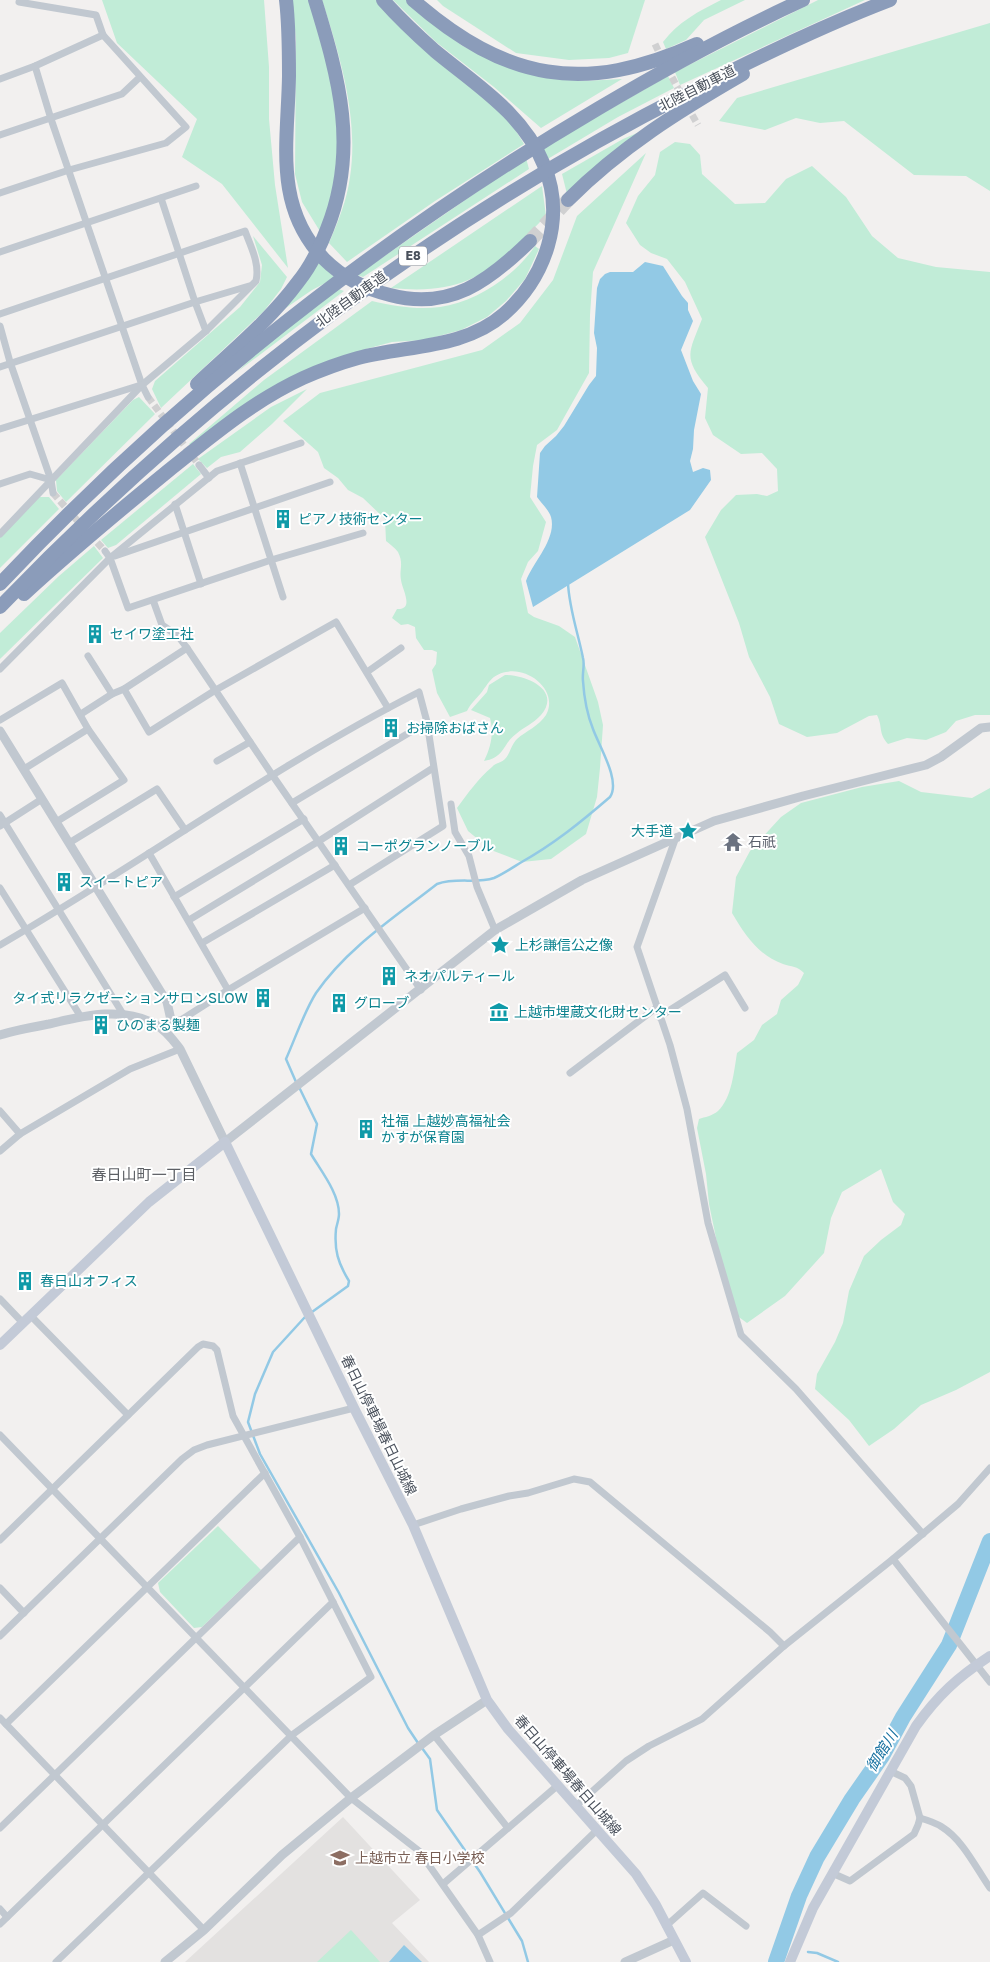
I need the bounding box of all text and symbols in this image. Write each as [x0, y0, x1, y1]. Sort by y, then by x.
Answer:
street label: 北陸自動車道 [655, 61, 738, 114]
road number: E8 [399, 247, 427, 266]
street label: 北陸自動車道 [312, 267, 390, 330]
building icon: ピアノ技術センター [272, 508, 294, 530]
place label: ピアノ技術センター [298, 510, 423, 527]
building icon: セイワ塗工社 [84, 623, 106, 645]
place label: セイワ塗工社 [110, 625, 194, 642]
building icon: お掃除おばさん [380, 717, 402, 739]
place label: お掃除おばさん [406, 719, 504, 736]
place icon: 大手道 [677, 820, 699, 842]
place label: 大手道 [631, 822, 673, 839]
temple icon: 石祇 [722, 831, 744, 853]
place label: 石祇 [748, 833, 776, 850]
building icon: コーポグランノーブル [330, 835, 352, 857]
place label: コーポグランノーブル [356, 837, 494, 854]
building icon: スイートピア [53, 871, 75, 893]
place label: スイートピア [79, 873, 163, 890]
place icon: 上杉謙信公之像 [489, 934, 511, 956]
place label: 上杉謙信公之像 [515, 936, 613, 953]
building icon: ネオパルティール [378, 965, 400, 987]
place label: ネオパルティール [404, 967, 515, 984]
building icon: タイ式リラクゼーションサロンSLOW [252, 987, 274, 1009]
place label: タイ式リラクゼーションサロンSLOW [12, 989, 249, 1006]
building icon: グローブ [328, 992, 350, 1014]
place label: グローブ [354, 994, 409, 1011]
museum icon: 上越市埋蔵文化財センター [488, 1001, 510, 1023]
place label: 上越市埋蔵文化財センター [514, 1003, 682, 1020]
building icon: ひのまる製麺 [90, 1014, 112, 1036]
place label: ひのまる製麺 [116, 1016, 200, 1033]
place label: 社福 上越妙高福祉会 かすが保育園 [381, 1112, 511, 1145]
building icon: 社福 上越妙高福祉会 かすが保育園 [355, 1118, 377, 1140]
district label: 春日山町一丁目 [91, 1165, 197, 1183]
building icon: 春日山オフィス [14, 1270, 36, 1292]
place label: 春日山オフィス [40, 1272, 138, 1289]
street label: 春日山停車場春日山城線 [338, 1352, 421, 1498]
street label: 春日山停車場春日山城線 [511, 1711, 625, 1838]
water label: 御館川 [862, 1725, 902, 1774]
school or university icon: 上越市立 春日小学校 [329, 1847, 351, 1869]
place label: 上越市立 春日小学校 [355, 1849, 485, 1866]

